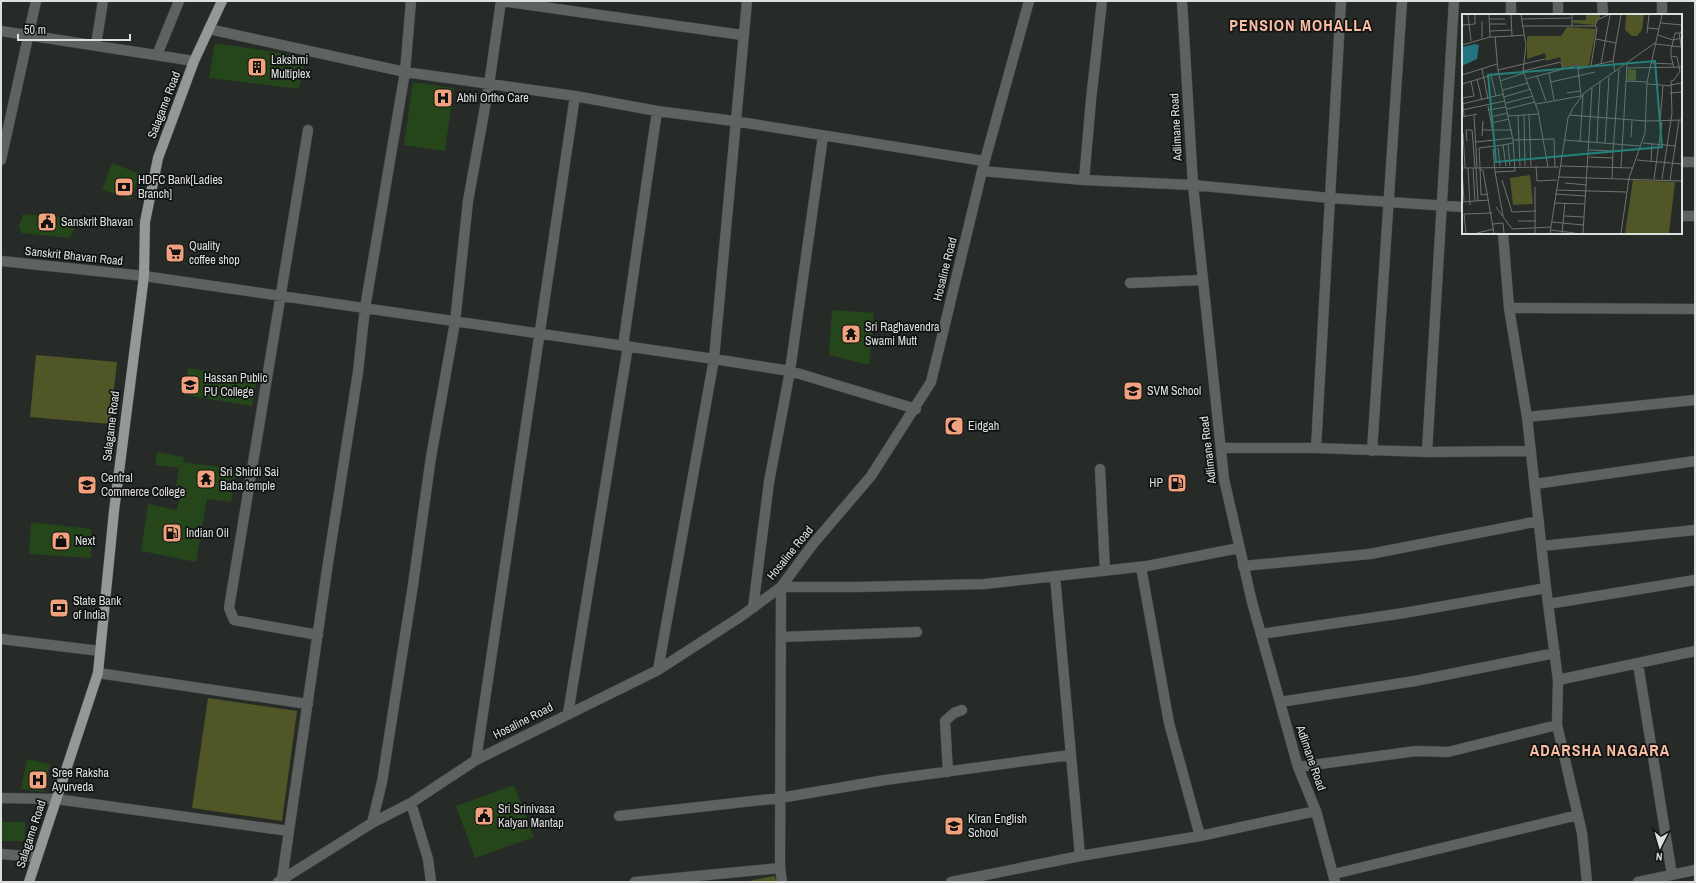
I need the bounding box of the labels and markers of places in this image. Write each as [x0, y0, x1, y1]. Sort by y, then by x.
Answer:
place label: Lakshmi Multiplex [271, 52, 310, 82]
building icon: Lakshmi Multiplex [246, 56, 268, 78]
hospital icon: Abhi Ortho Care [432, 87, 454, 109]
place label: Abhi Ortho Care [456, 90, 529, 106]
place label: HDFC Bank[Ladies Branch] [138, 172, 223, 202]
bank icon: HDFC Bank[Ladies Branch] [113, 176, 135, 198]
public building icon: Sanskrit Bhavan [36, 211, 58, 233]
place label: Sanskrit Bhavan [61, 214, 133, 230]
place label: Quality coffee shop [189, 238, 240, 268]
supermarket icon: Quality coffee shop [164, 242, 186, 264]
place label: Sri Raghavendra Swami Mutt [865, 319, 940, 349]
temple icon: Sri Raghavendra Swami Mutt [840, 323, 862, 345]
place label: Hassan Public PU College [204, 370, 268, 400]
school or university icon: Hassan Public PU College [179, 374, 201, 396]
school or university icon: SVM School [1122, 380, 1144, 402]
place label: SVM School [1147, 383, 1201, 399]
mosque icon: Eidgah [943, 415, 965, 437]
place label: Eidgah [968, 418, 999, 434]
place label: Sri Shirdi Sai Baba temple [220, 464, 279, 494]
temple icon: Sri Shirdi Sai Baba temple [195, 468, 217, 490]
place label: Central Commerce College [101, 470, 185, 500]
fuel station icon: HP [1166, 472, 1188, 494]
school or university icon: Central Commerce College [76, 474, 98, 496]
place label: HP [1149, 475, 1163, 491]
fuel station icon: Indian Oil [161, 522, 183, 544]
place label: Indian Oil [186, 525, 229, 541]
shop icon: Next [50, 530, 72, 552]
place label: Next [75, 533, 95, 549]
place label: State Bank of India [73, 593, 121, 623]
bank icon: State Bank of India [48, 597, 70, 619]
place label: Sree Raksha Ayurveda [51, 765, 109, 795]
hospital icon: Sree Raksha Ayurveda [27, 769, 49, 791]
place label: Sri Srinivasa Kalyan Mantap [498, 801, 564, 831]
public building icon: Sri Srinivasa Kalyan Mantap [473, 805, 495, 827]
place label: Kiran English School [968, 811, 1027, 841]
school or university icon: Kiran English School [943, 815, 965, 837]

